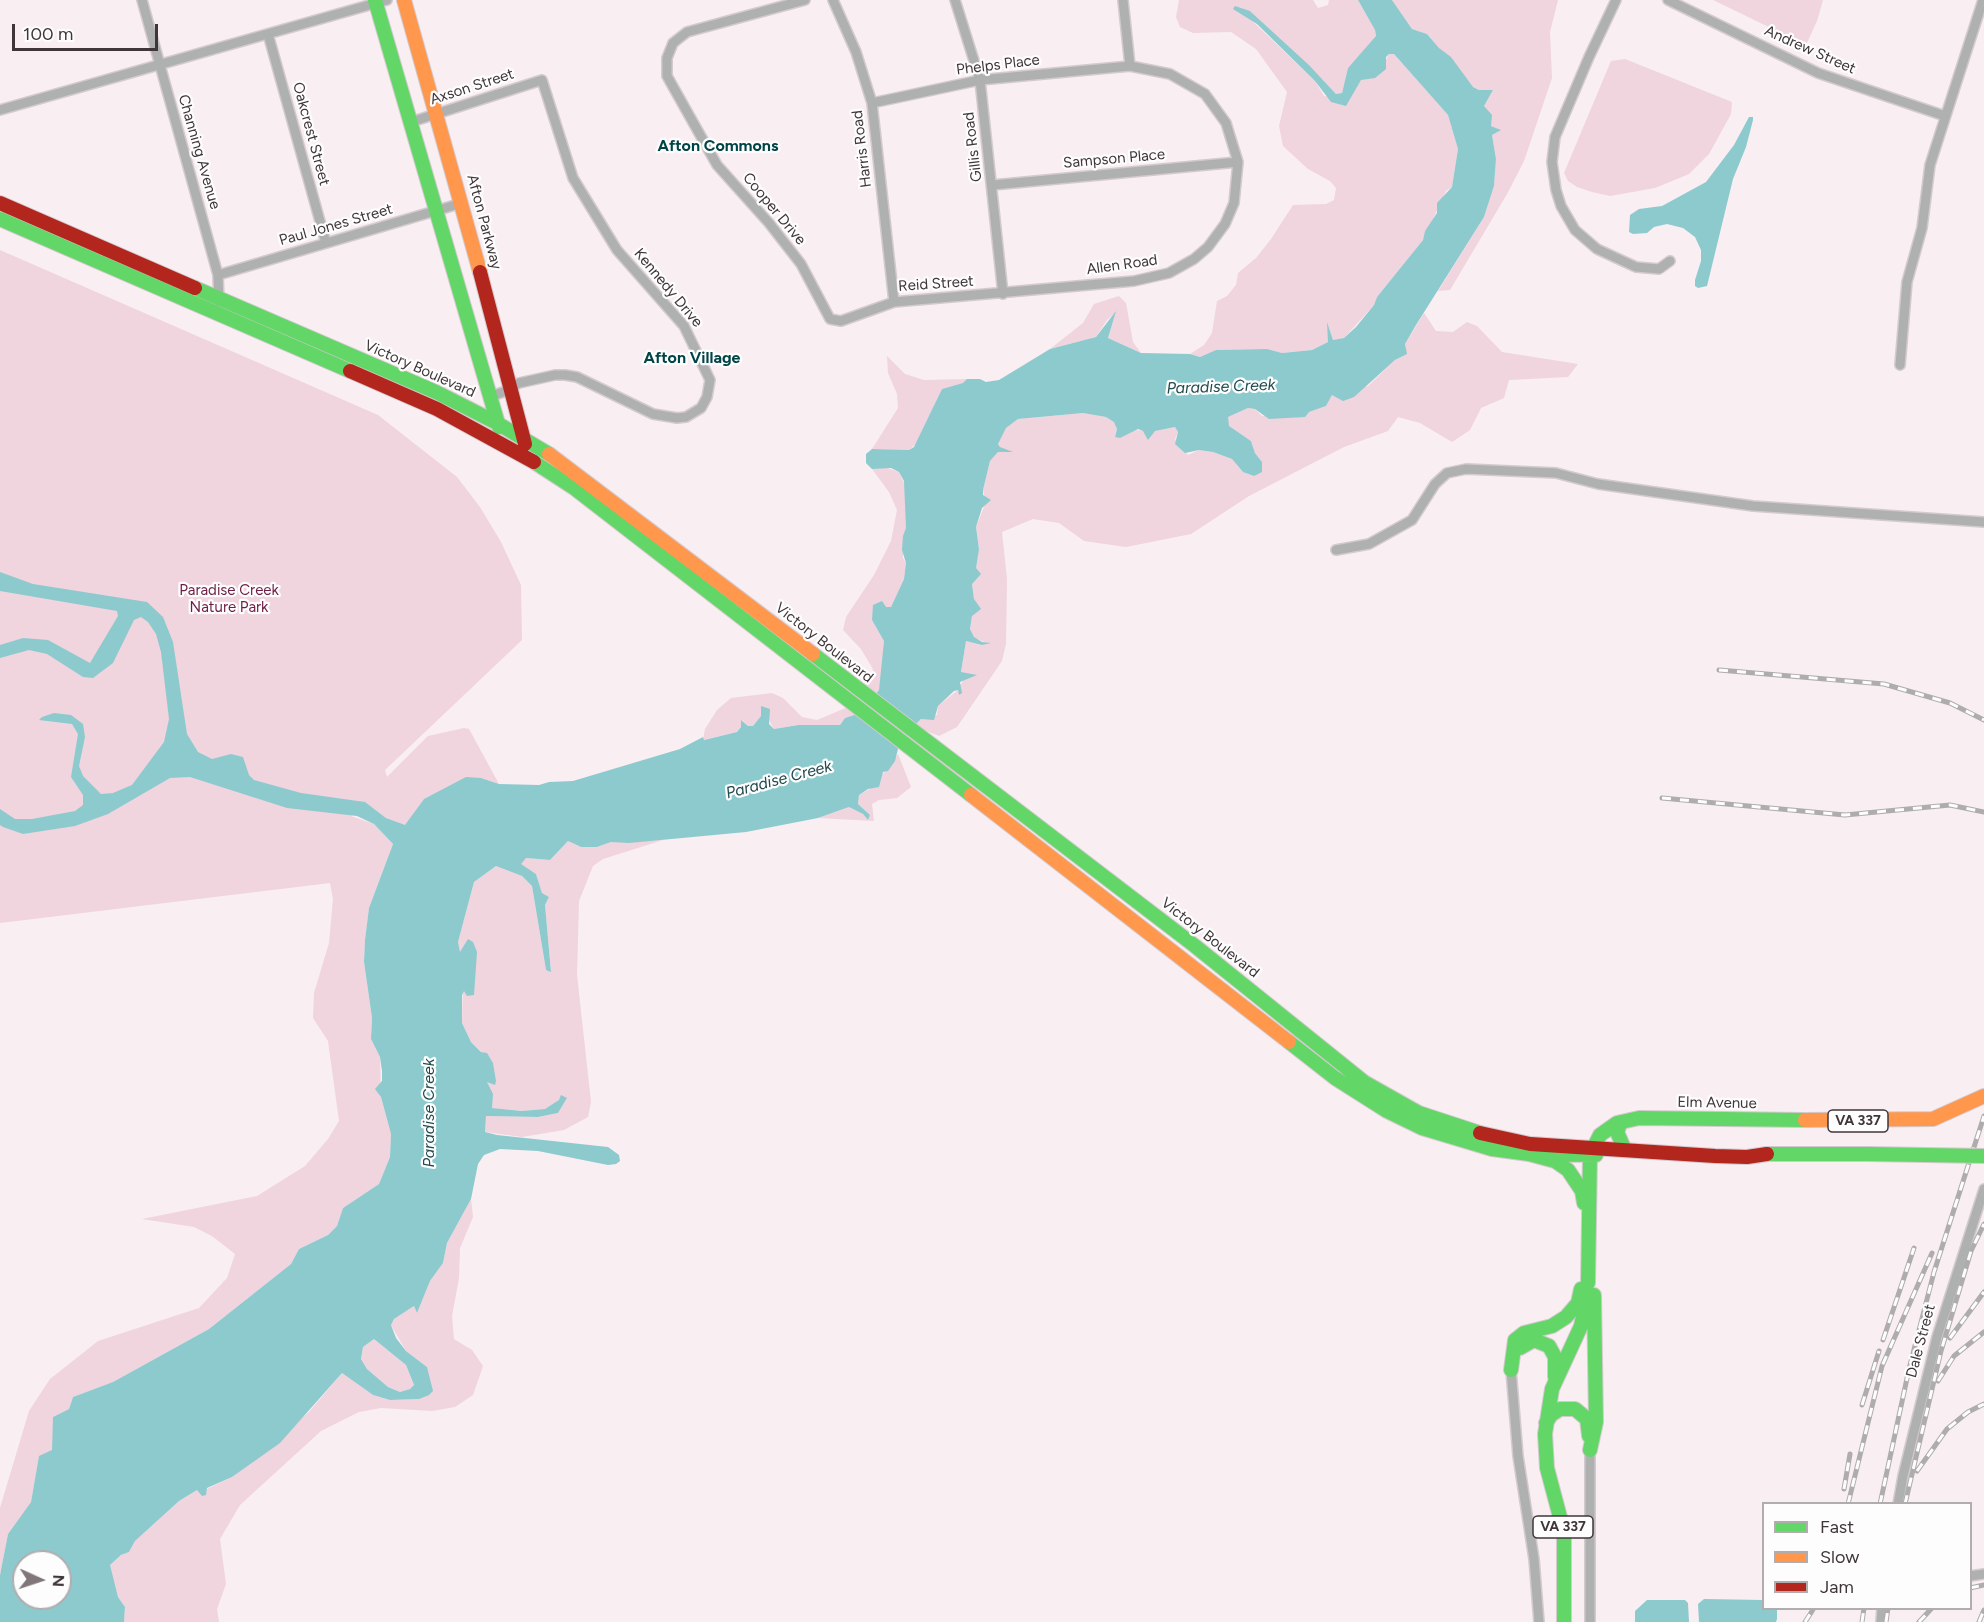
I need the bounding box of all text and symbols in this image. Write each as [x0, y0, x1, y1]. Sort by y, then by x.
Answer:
scale bar [15, 12, 160, 50]
street label: Andrew Street [1762, 22, 1858, 78]
text: 100 m [23, 23, 73, 45]
street label: Phelps Place [955, 51, 1041, 79]
street label: Axson Street [428, 65, 516, 109]
street label: Oakcrest Street [289, 80, 333, 188]
street label: Channing Avenue [174, 92, 224, 212]
street label: Harris Road [848, 109, 876, 189]
street label: Gillis Road [960, 111, 986, 183]
district label: Afton Commons [658, 136, 778, 156]
street label: Sampson Place [1062, 146, 1166, 172]
street label: Cooper Drive [739, 169, 809, 249]
street label: Afton Parkway [463, 173, 505, 271]
street label: Paul Jones Street [277, 200, 395, 250]
street label: Kennedy Drive [630, 245, 706, 331]
street label: Allen Road [1085, 251, 1159, 279]
street label: Reid Street [898, 272, 974, 296]
street label: Victory Boulevard [362, 336, 478, 402]
district label: Afton Village [644, 348, 740, 368]
water label: Paradise Creek [1166, 376, 1276, 398]
park label: Paradise Creek Nature Park [179, 582, 279, 617]
street label: Victory Boulevard [771, 599, 877, 687]
water label: Paradise Creek [724, 757, 834, 803]
street label: Victory Boulevard [1157, 894, 1263, 982]
water label: Paradise Creek [419, 1059, 439, 1167]
street label: Elm Avenue [1677, 1093, 1757, 1113]
road number: VA 337 [1828, 1110, 1888, 1132]
street label: Dale Street [1903, 1302, 1939, 1380]
legend [1762, 1502, 1972, 1610]
road number: VA 337 [1533, 1516, 1593, 1538]
text: Fast [1820, 1516, 1854, 1538]
text: Slow [1820, 1546, 1859, 1568]
north arrow [12, 1550, 72, 1610]
text: N [49, 1574, 68, 1588]
text: Jam [1820, 1576, 1854, 1598]

